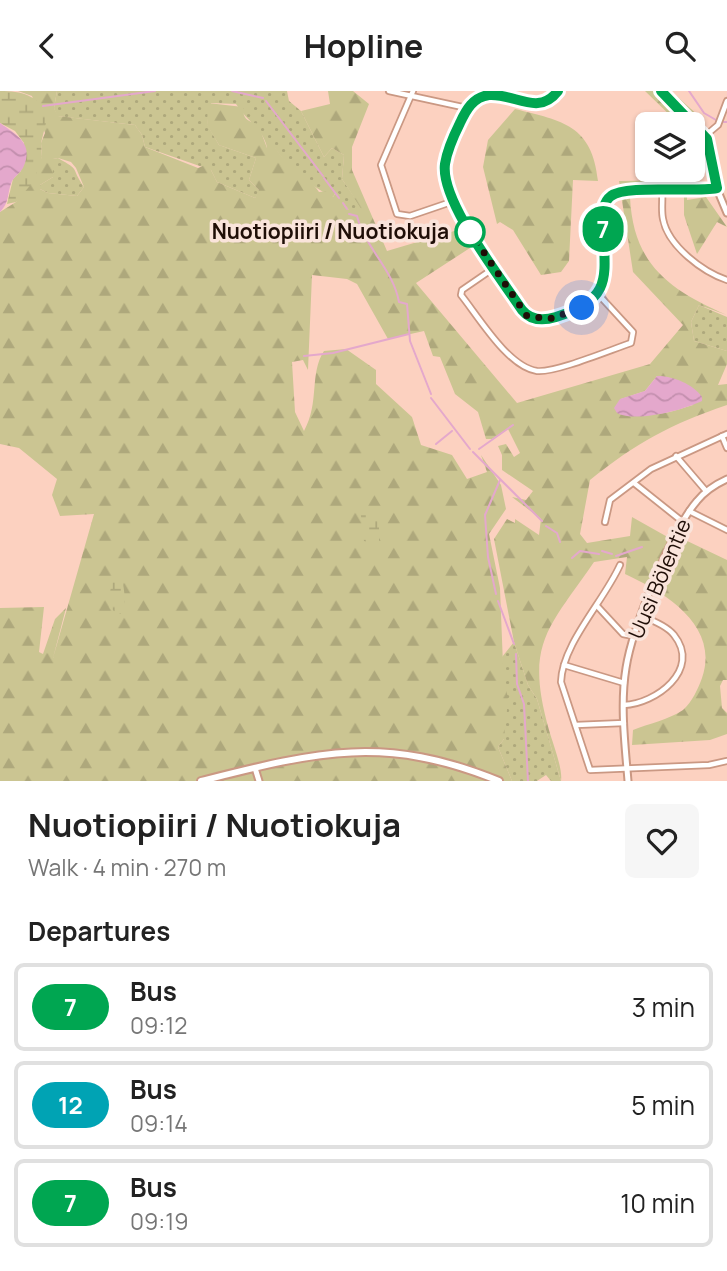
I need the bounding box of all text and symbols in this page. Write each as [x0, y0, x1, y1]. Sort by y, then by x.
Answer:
text: Hopline [304, 24, 423, 68]
icon: back [28, 27, 66, 65]
icon: search [661, 27, 699, 65]
map controls [635, 112, 705, 182]
button: layers [635, 112, 705, 182]
line badge: 7 [580, 206, 626, 252]
text: 7 [597, 212, 609, 245]
place label: Nuotiopiiri / Nuotiokuja [212, 217, 449, 245]
marker: Nuotiopiiri / Nuotiokuja [455, 217, 485, 247]
your location [564, 290, 599, 325]
street label: Uusi Bölentie [621, 514, 697, 643]
text: Nuotiopiiri / Nuotiokuja [28, 802, 401, 847]
button: heart [625, 804, 699, 878]
text: Walk · 4 min · 270 m [28, 851, 226, 883]
text: Departures [28, 913, 170, 949]
text: Bus [130, 973, 177, 1009]
text: 3 min [632, 989, 695, 1025]
text: 7 [64, 990, 77, 1023]
text: 09:12 [130, 1009, 187, 1041]
text: Bus [130, 1071, 177, 1107]
text: 5 min [631, 1087, 695, 1123]
text: 12 [58, 1088, 83, 1121]
text: 09:14 [130, 1107, 188, 1139]
text: Bus [130, 1169, 177, 1205]
text: 10 min [620, 1185, 695, 1221]
text: 7 [64, 1186, 77, 1219]
text: 09:19 [130, 1205, 188, 1237]

